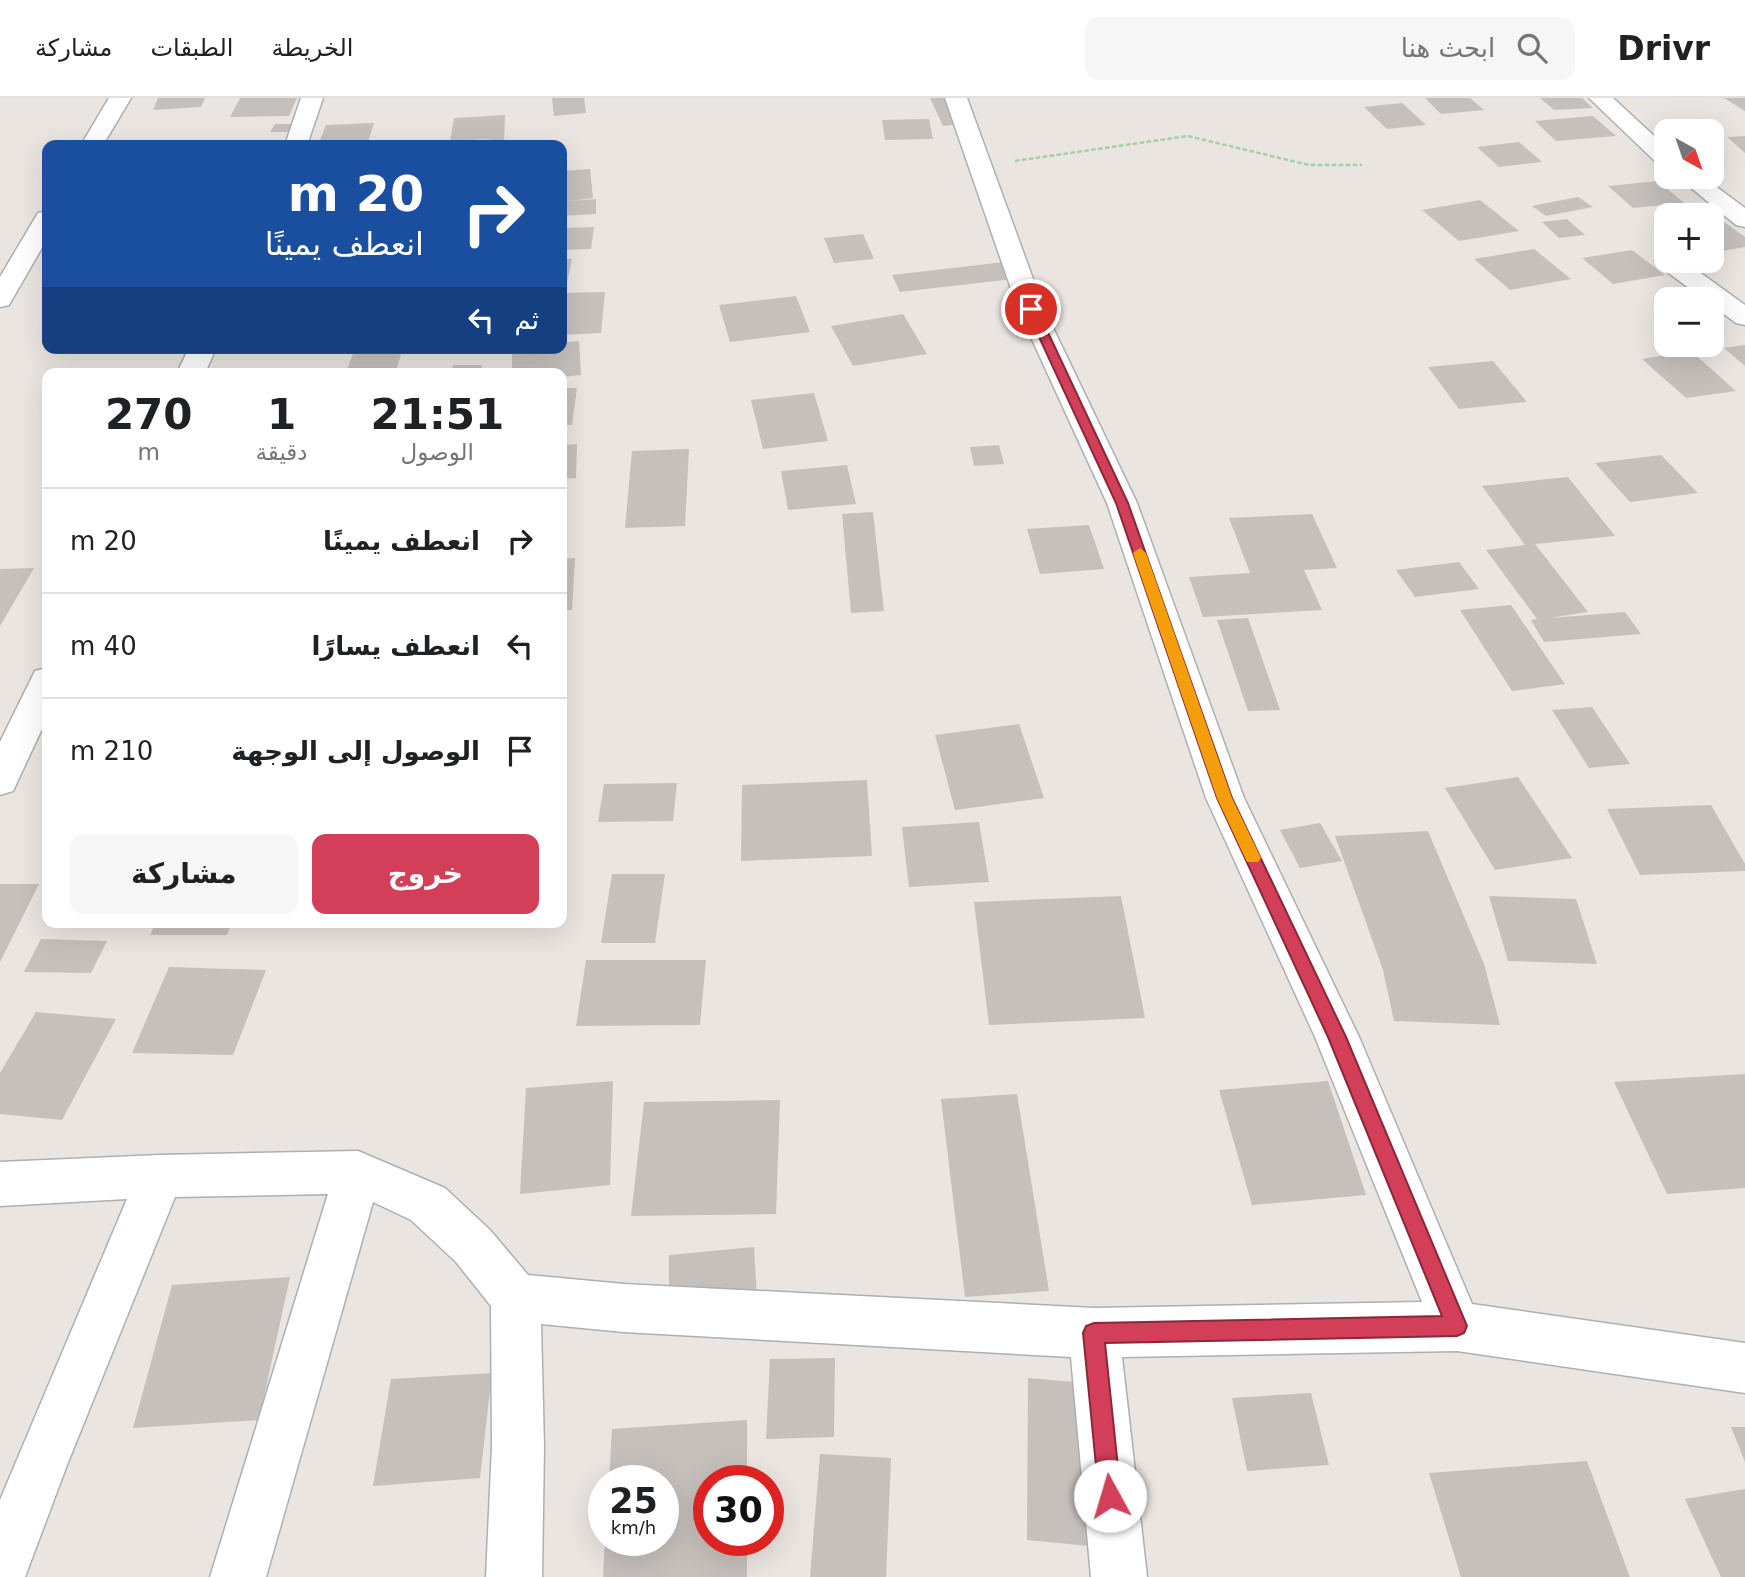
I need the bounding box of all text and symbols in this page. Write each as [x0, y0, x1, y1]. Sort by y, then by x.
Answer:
search box [1085, 17, 1575, 80]
icon: search [1513, 29, 1551, 67]
text: Drivr [1617, 29, 1710, 68]
text: ابحث هنا [1401, 33, 1495, 63]
text: مشاركة [35, 34, 112, 62]
text: الطبقات [150, 34, 233, 62]
text: الخريطة [271, 34, 353, 62]
north arrow [1654, 119, 1724, 189]
map controls [1654, 119, 1724, 357]
text: 20 m [288, 166, 424, 223]
icon: right [448, 168, 539, 259]
button: + [1654, 203, 1724, 273]
text: انعطف يمينًا [265, 225, 424, 263]
pin [1001, 279, 1061, 339]
button: − [1654, 287, 1724, 357]
icon: arrive [1012, 290, 1050, 328]
icon: left [462, 301, 500, 339]
text: ثم [514, 305, 539, 335]
text: 270 [105, 390, 193, 439]
text: 1 [267, 390, 296, 439]
text: 21:51 [370, 390, 504, 439]
text: m [138, 439, 160, 465]
text: دقيقة [255, 439, 308, 465]
text: الوصول [401, 439, 474, 465]
icon: right [501, 522, 539, 560]
text: 20 m [70, 526, 137, 556]
text: انعطف يمينًا [323, 526, 480, 556]
icon: left [501, 627, 539, 665]
text: 40 m [70, 631, 137, 661]
text: انعطف يسارًا [311, 631, 480, 661]
icon: arrive [501, 732, 539, 770]
text: 210 m [70, 736, 153, 766]
text: الوصول إلى الوجهة [231, 736, 480, 766]
button: مشاركة [70, 834, 298, 914]
button: خروج [312, 834, 539, 914]
position arrow [1073, 1459, 1147, 1533]
speed limit sign: 30 [693, 1465, 784, 1556]
text: 25 [609, 1481, 658, 1521]
text: km/h [611, 1517, 656, 1538]

